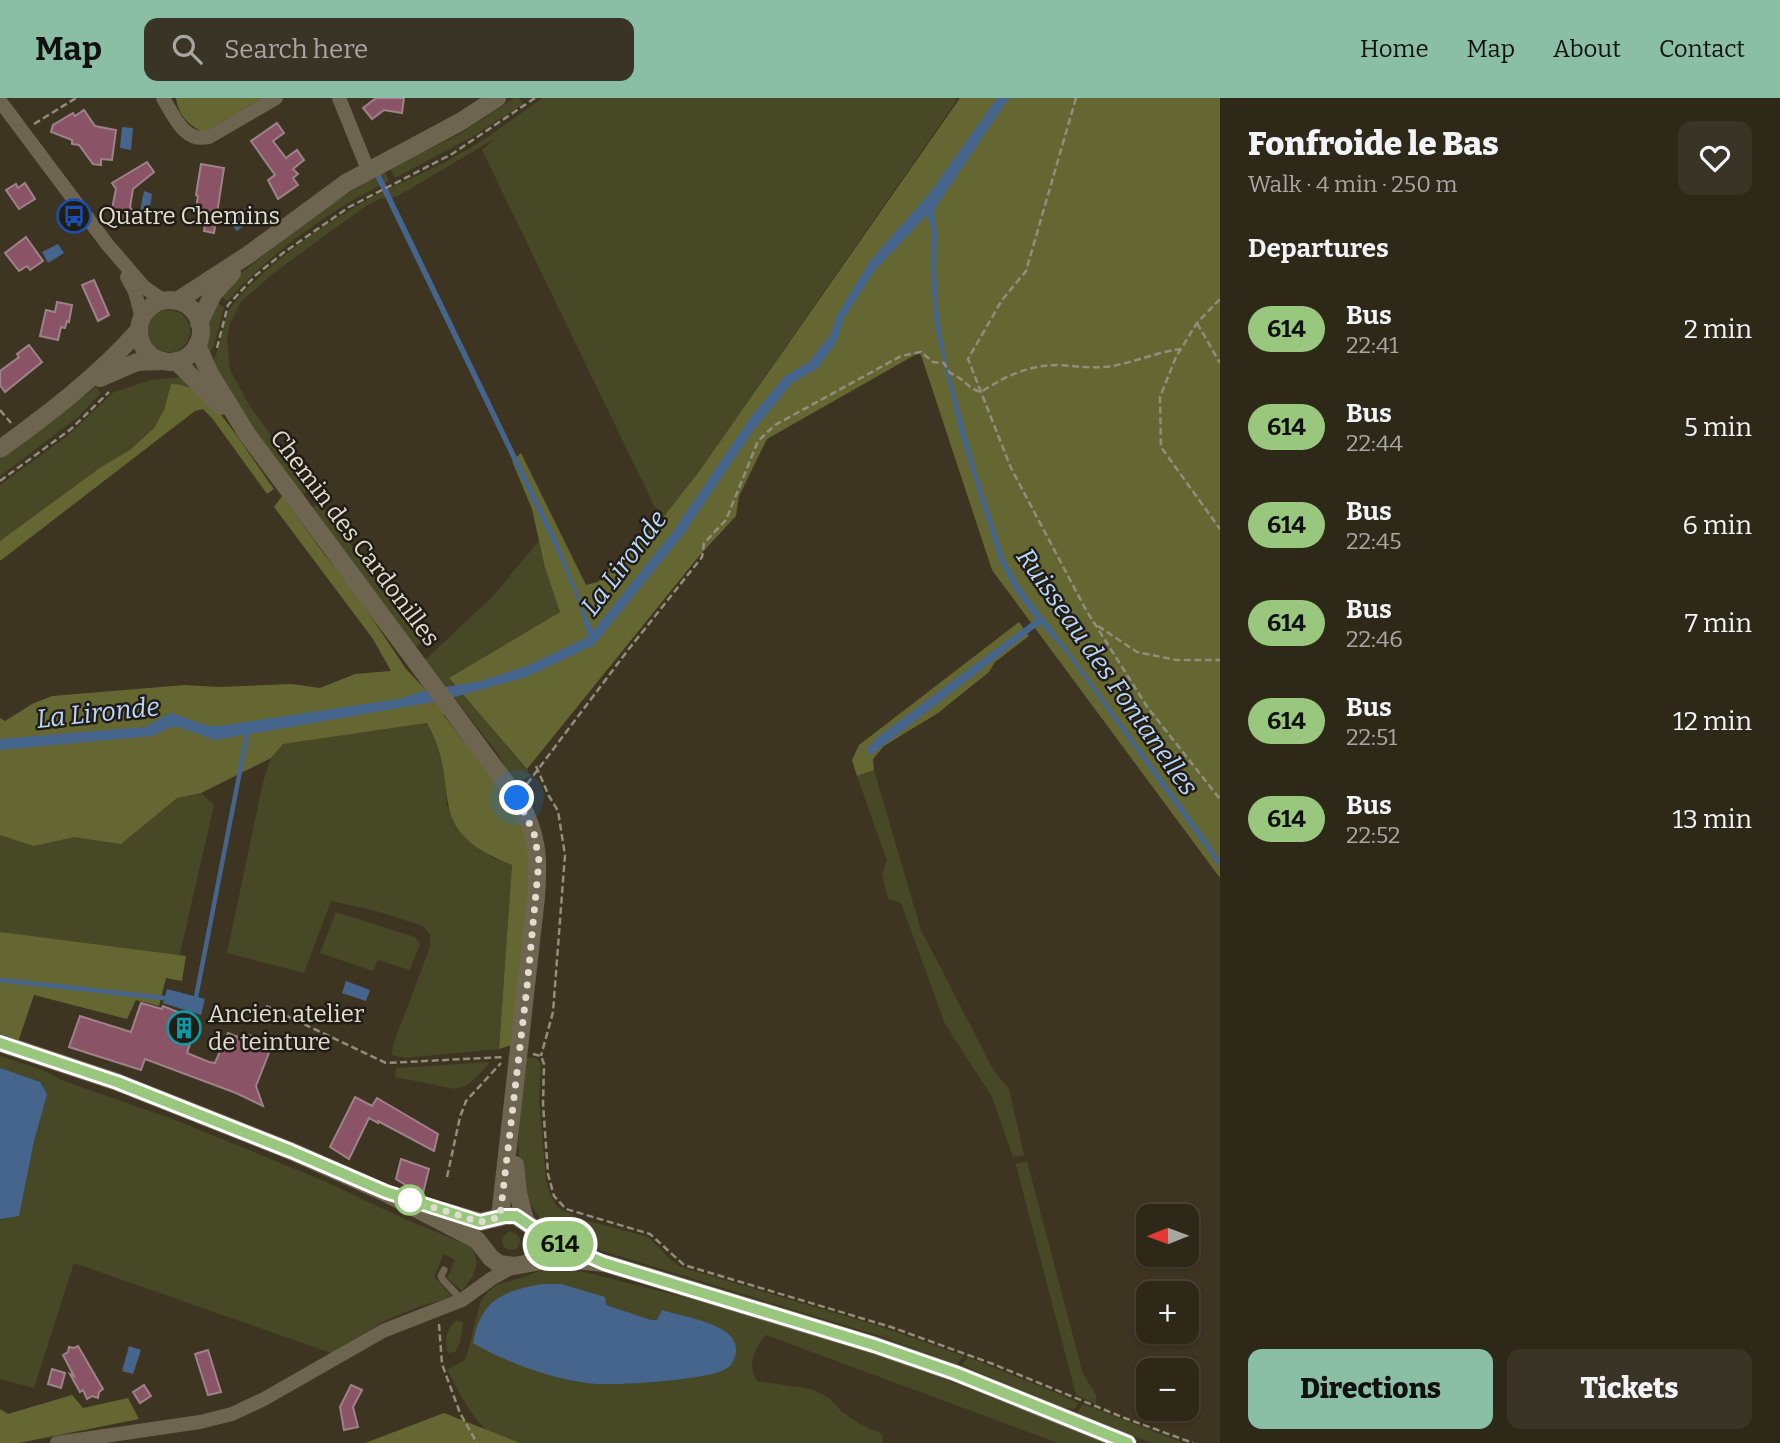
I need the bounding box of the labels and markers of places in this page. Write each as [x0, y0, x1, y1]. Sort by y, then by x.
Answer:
bus stop icon: Quatre Chemins [55, 197, 93, 235]
place label: Quatre Chemins [98, 202, 280, 230]
place label: Ancien atelier de teinture [208, 1000, 365, 1056]
building icon: Ancien atelier de teinture [165, 1009, 203, 1047]
unlabelled marker [395, 1185, 425, 1215]

